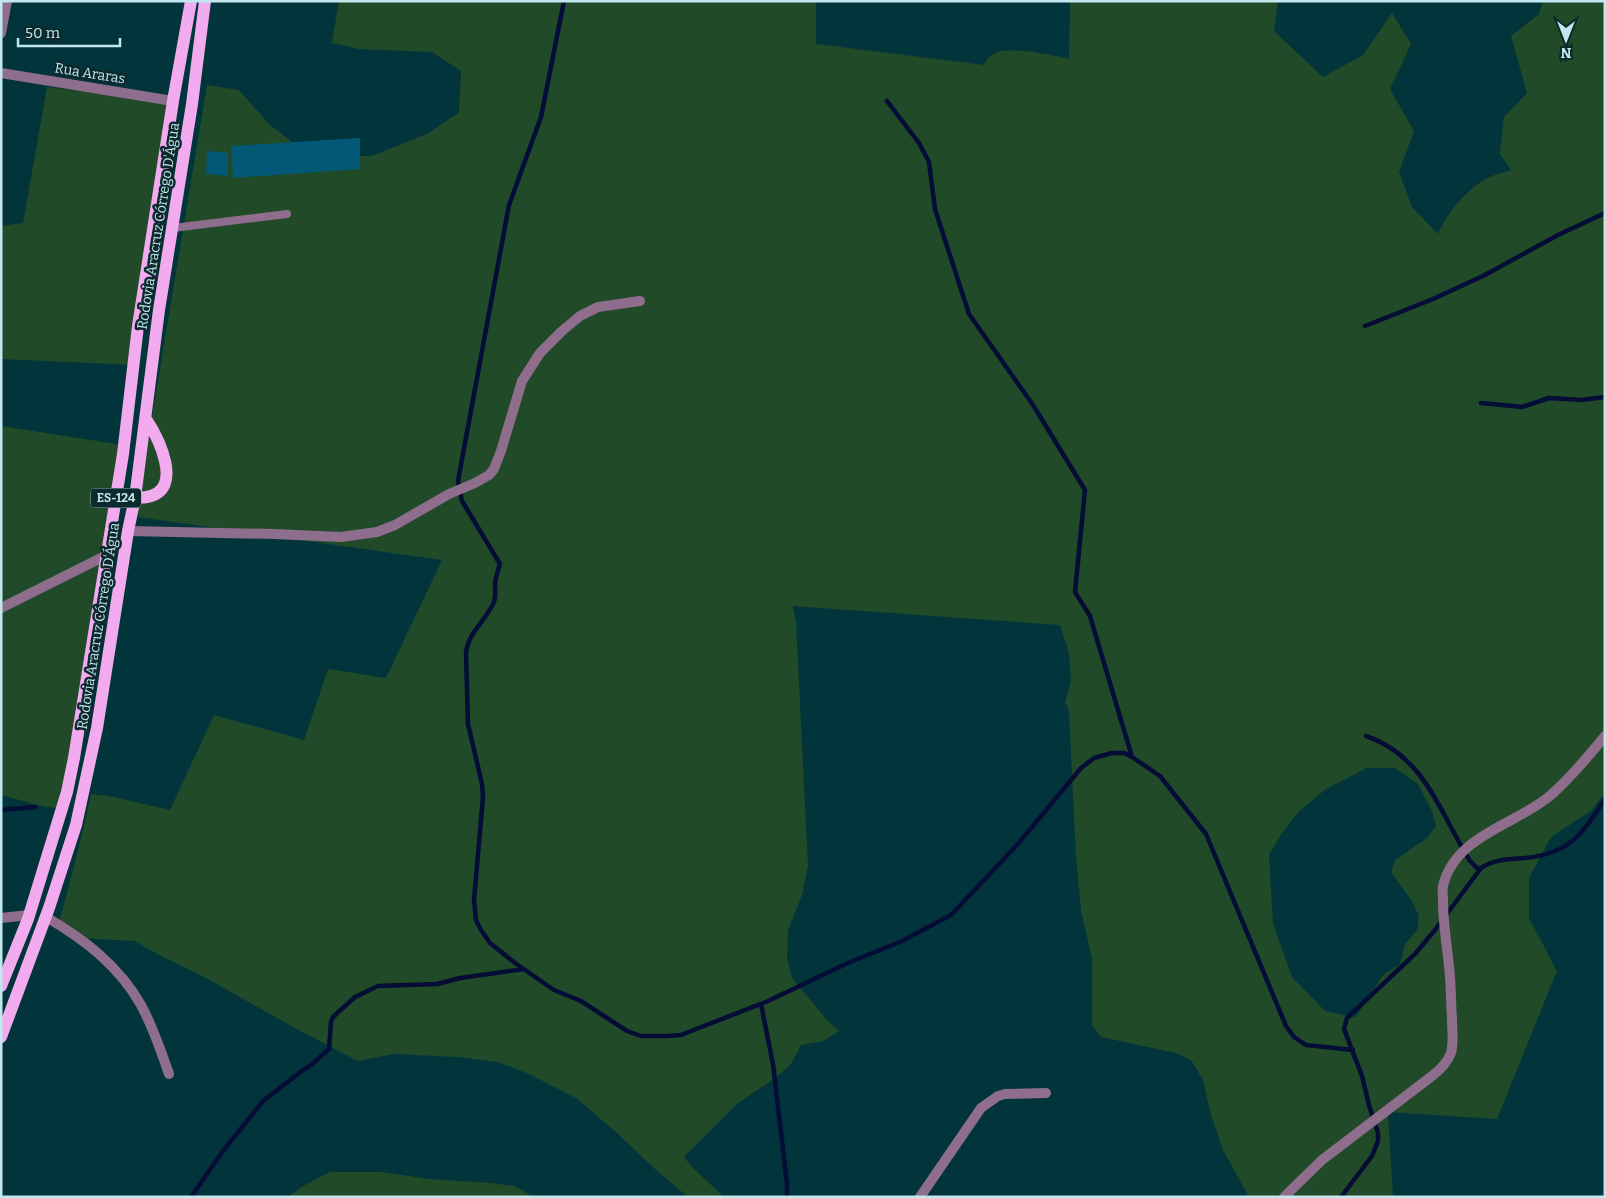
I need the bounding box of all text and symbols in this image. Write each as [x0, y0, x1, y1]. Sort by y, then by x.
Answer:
scale bar [18, 15, 120, 47]
north arrow [1541, 15, 1591, 65]
text: 50 m [25, 24, 61, 42]
text: N [1560, 44, 1571, 61]
street label: Rua Araras [53, 60, 126, 87]
street label: Rodovia Aracruz Córrego D'Água [133, 121, 183, 331]
road number: ES-124 [91, 488, 141, 508]
street label: Rodovia Aracruz Córrego D'Água [73, 521, 123, 731]

